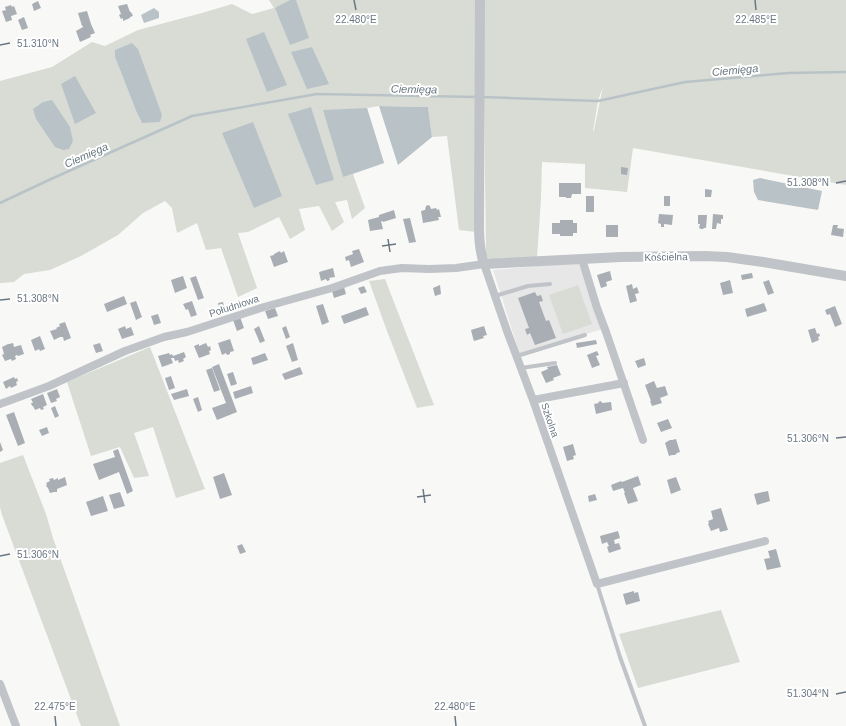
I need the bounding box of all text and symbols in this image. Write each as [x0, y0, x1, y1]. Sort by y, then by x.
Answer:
text: 22.480°E [335, 14, 377, 25]
text: 22.485°E [735, 14, 777, 25]
text: 51.310°N [17, 38, 59, 49]
water label: Ciemięga [711, 62, 759, 78]
water label: Ciemięga [391, 83, 437, 95]
water label: Ciemięga [62, 140, 110, 170]
text: 51.308°N [787, 177, 829, 188]
street label: Kościelna [644, 251, 688, 263]
text: 51.308°N [17, 293, 59, 304]
street label: Południowa [208, 293, 261, 319]
street label: Szkolna [539, 401, 561, 439]
text: 51.306°N [787, 433, 829, 444]
text: 51.306°N [17, 549, 59, 560]
text: 51.304°N [787, 688, 829, 699]
text: 22.475°E [34, 701, 76, 712]
text: 22.480°E [434, 701, 476, 712]

